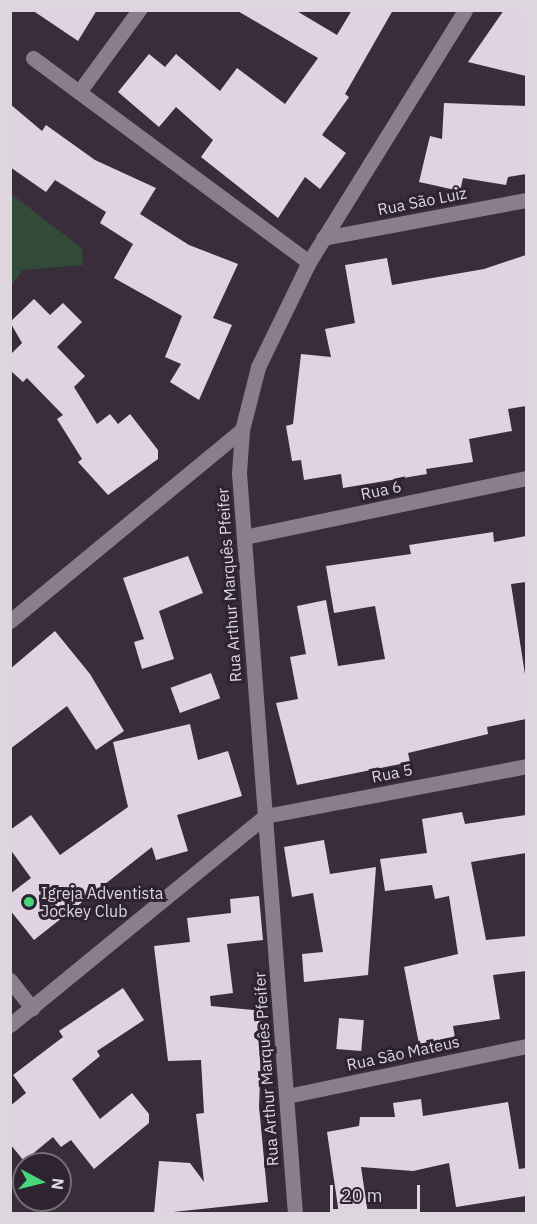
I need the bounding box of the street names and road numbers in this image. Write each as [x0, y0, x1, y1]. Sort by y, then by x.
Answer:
street label: Rua São Luiz [376, 183, 468, 219]
street label: Rua 6 [359, 476, 403, 504]
street label: Rua Arthur Marquês Pfeifer [213, 487, 245, 683]
street label: Rua 5 [370, 760, 414, 786]
street label: Rua Arthur Marquês Pfeifer [250, 971, 282, 1167]
street label: Rua São Mateus [345, 1032, 461, 1074]

